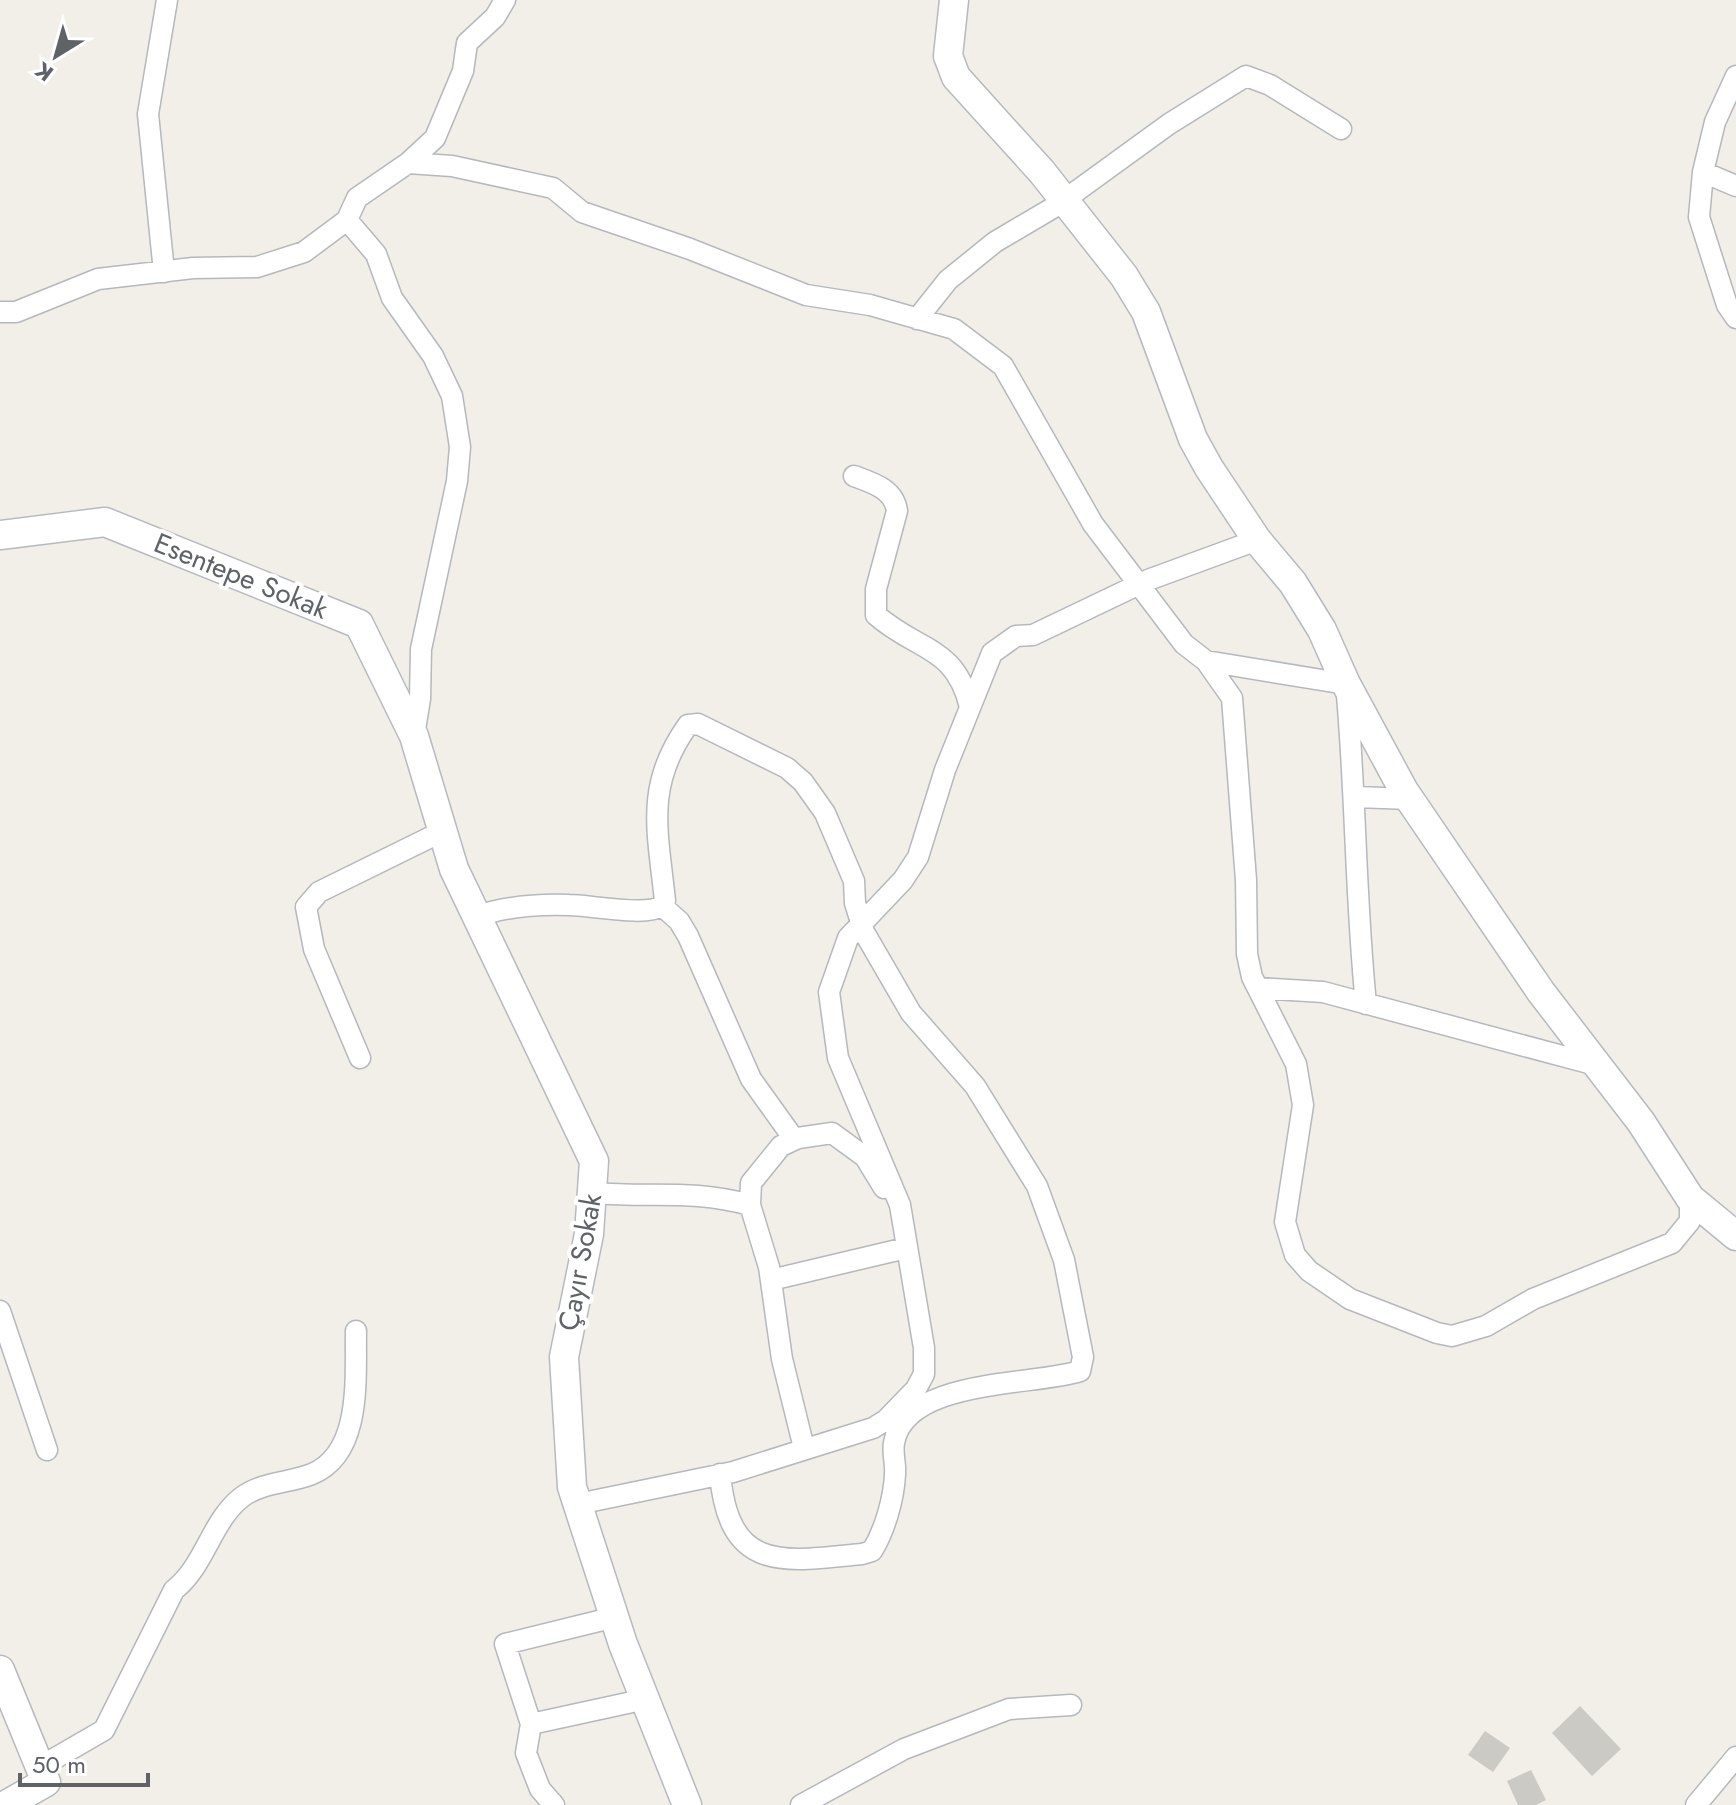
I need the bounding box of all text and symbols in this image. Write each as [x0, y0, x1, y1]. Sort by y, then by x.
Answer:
north arrow [16, 16, 96, 96]
text: K [28, 54, 60, 89]
street label: Esentepe Sokak [148, 522, 335, 630]
street label: Çayır Sokak [548, 1189, 612, 1334]
scale bar [20, 1737, 148, 1787]
text: 50 m [32, 1747, 86, 1782]

